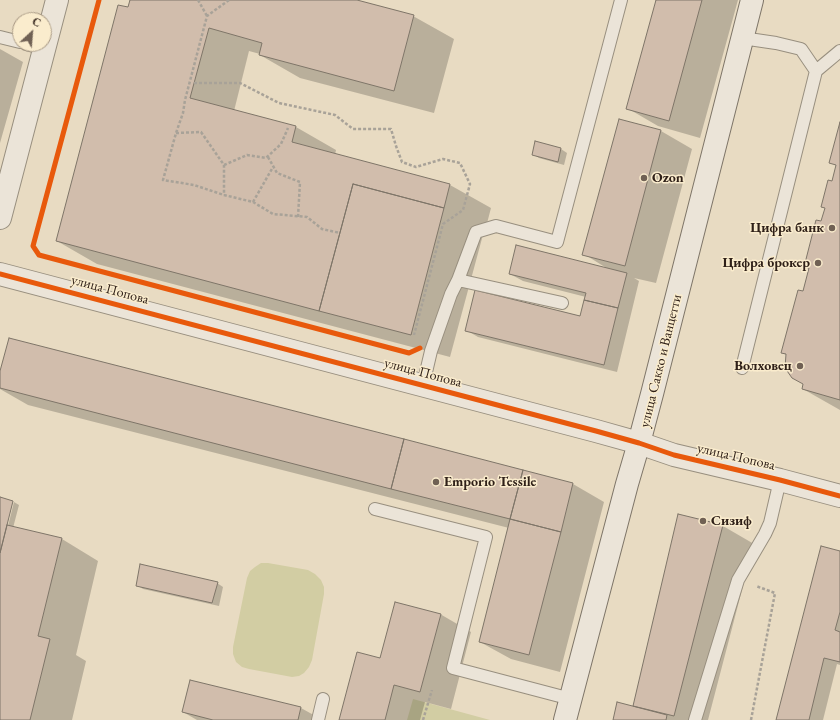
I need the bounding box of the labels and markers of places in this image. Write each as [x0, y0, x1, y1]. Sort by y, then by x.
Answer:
place label: Ozon [652, 170, 684, 186]
marker: Ozon [639, 173, 649, 183]
place label: Цифра банк [750, 220, 824, 236]
marker: Цифра банк [827, 223, 837, 233]
place label: Цифра брокер [722, 255, 810, 271]
marker: Цифра брокер [813, 258, 823, 268]
place label: Волховец [734, 358, 792, 374]
marker: Волховец [795, 361, 805, 371]
place label: Emporio Tessile [444, 474, 536, 490]
marker: Emporio Tessile [431, 477, 441, 487]
place label: Сизиф [711, 513, 752, 529]
marker: Сизиф [698, 516, 708, 526]

